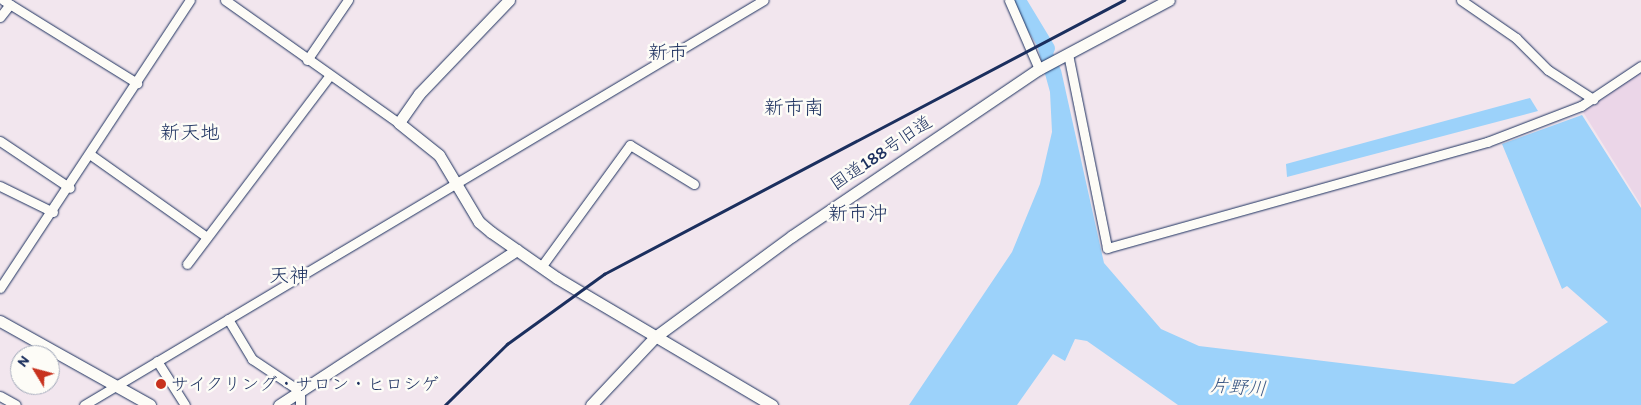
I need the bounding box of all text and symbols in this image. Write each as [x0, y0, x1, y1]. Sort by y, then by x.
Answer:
district label: 新市 [648, 40, 688, 64]
district label: 新市南 [764, 95, 824, 119]
street label: 国道188号旧道 [826, 111, 936, 195]
district label: 新天地 [160, 120, 220, 144]
district label: 新市沖 [828, 201, 888, 225]
district label: 天神 [269, 263, 309, 287]
north arrow [10, 345, 60, 395]
text: N [14, 352, 33, 370]
place label: サイクリング・サロン・ヒロシゲ [171, 373, 441, 395]
water label: 片野川 [1209, 374, 1267, 400]
marker: サイクリング・サロン・ヒロシゲ [155, 378, 167, 390]

